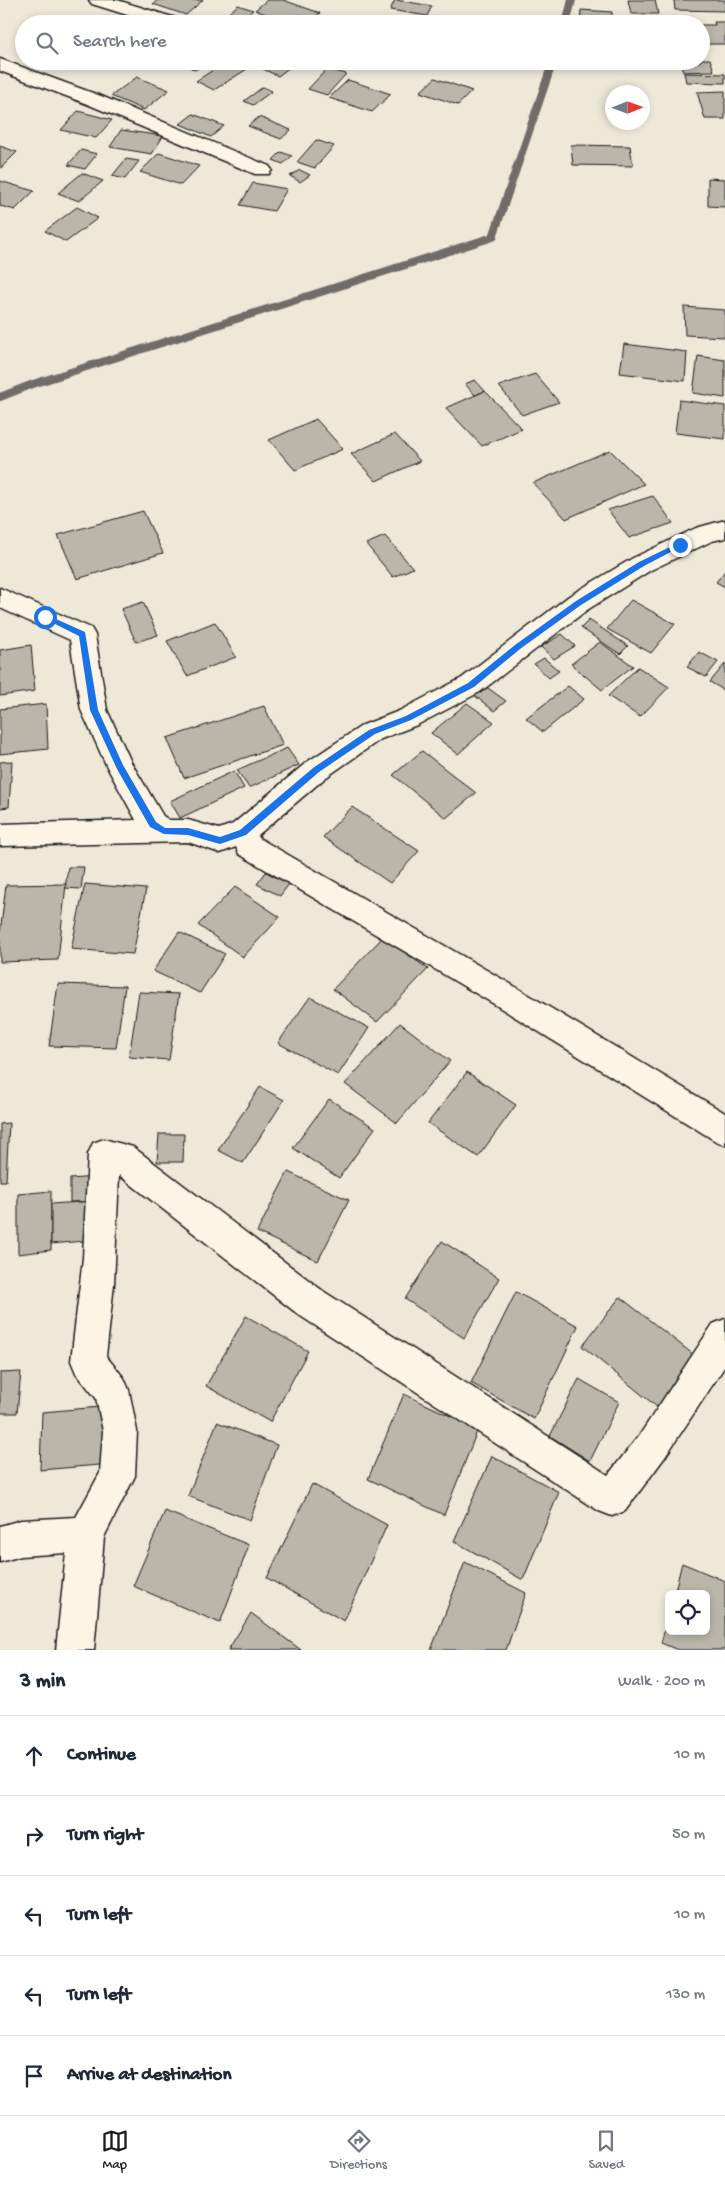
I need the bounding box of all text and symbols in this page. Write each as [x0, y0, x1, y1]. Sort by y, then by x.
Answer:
search box [15, 15, 710, 70]
icon: search [33, 29, 61, 57]
text: Search here [73, 31, 167, 54]
north arrow [605, 85, 650, 130]
route end [669, 534, 692, 557]
route start [34, 606, 57, 629]
map controls [665, 1590, 710, 1635]
button: locate [665, 1590, 710, 1635]
text: 3 min [20, 1670, 65, 1695]
text: Walk · 200 m [618, 1673, 705, 1692]
icon: ahead [20, 1742, 48, 1770]
text: Continue [67, 1744, 136, 1767]
text: 10 m [674, 1746, 705, 1765]
icon: right [20, 1822, 48, 1850]
text: Turn right [67, 1824, 143, 1847]
text: 50 m [672, 1826, 705, 1845]
icon: left [20, 1902, 48, 1930]
text: Turn left [67, 1904, 131, 1927]
text: 10 m [674, 1906, 705, 1925]
icon: left [20, 1982, 48, 2010]
text: Turn left [67, 1984, 131, 2007]
text: 130 m [666, 1986, 705, 2005]
icon: arrive [20, 2062, 48, 2090]
text: Arrive at destination [67, 2064, 231, 2087]
tab: Map [101, 2127, 129, 2174]
tab: Directions [330, 2127, 387, 2174]
tab: Saved [588, 2127, 624, 2174]

